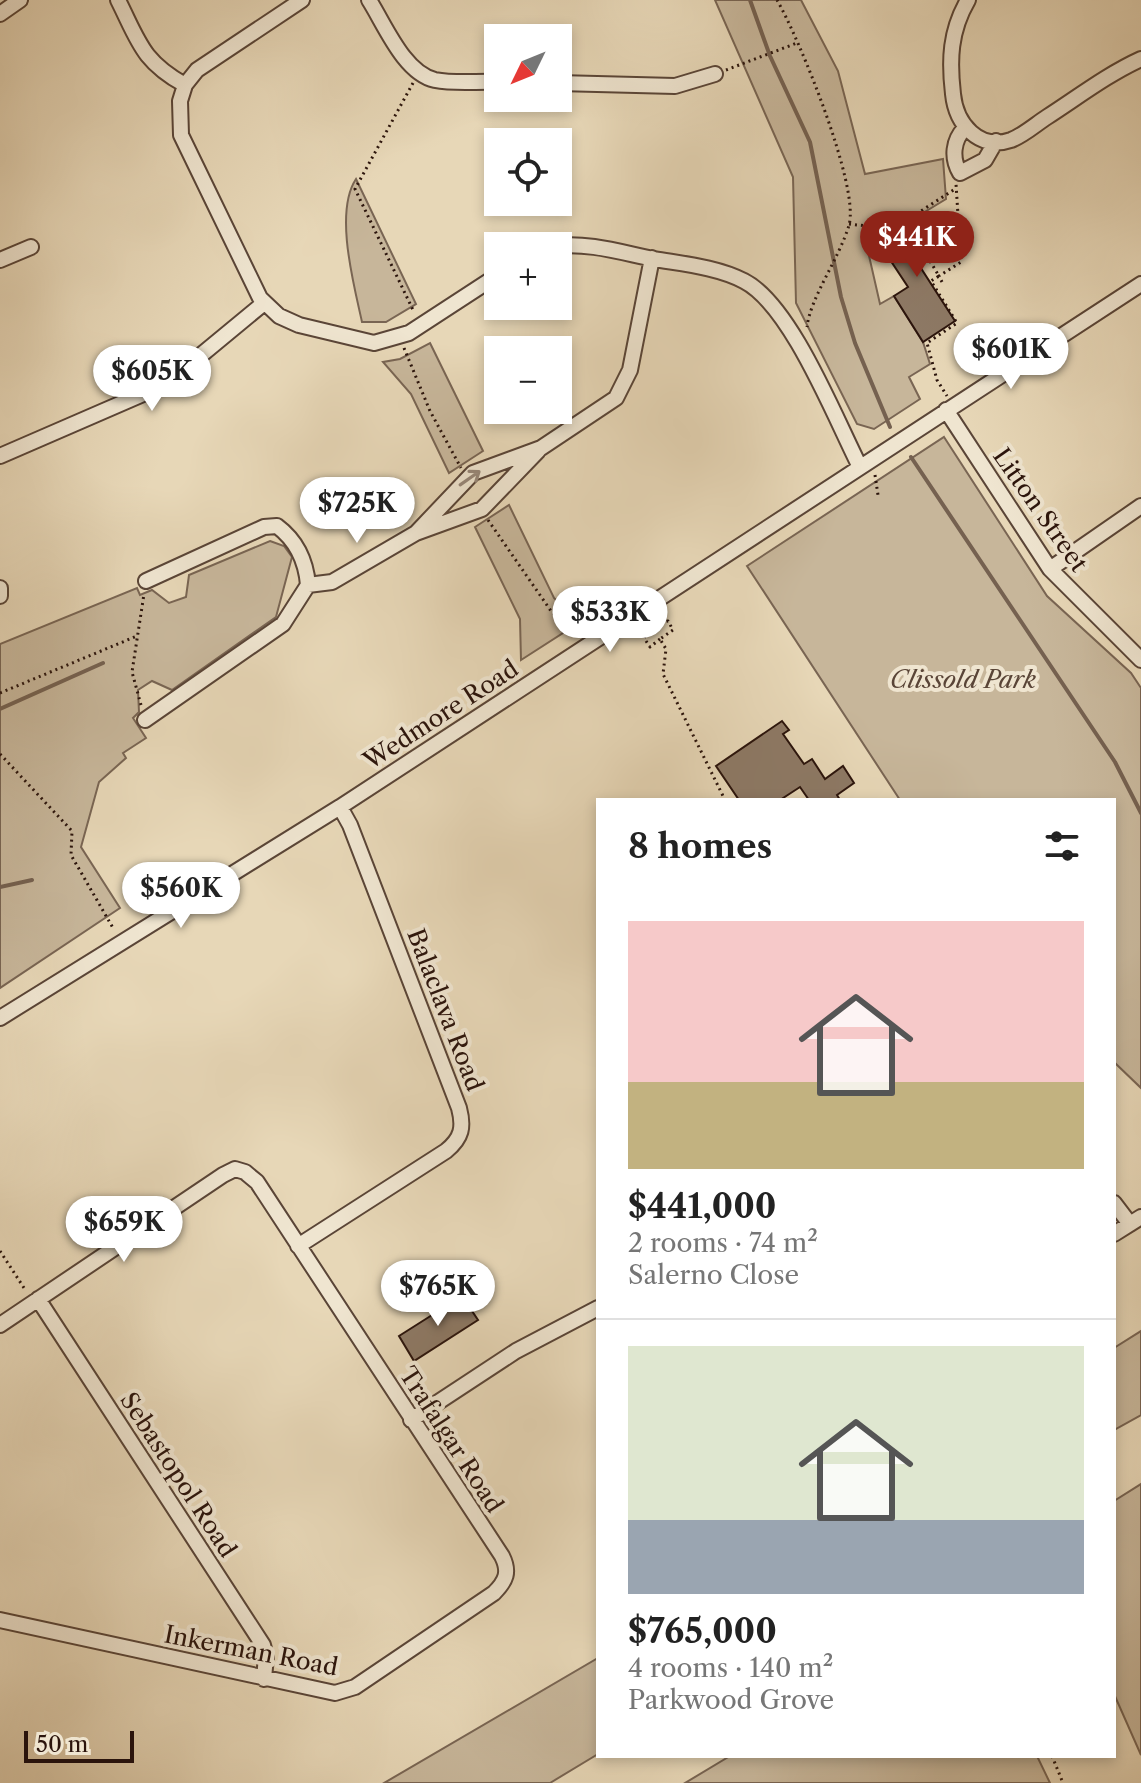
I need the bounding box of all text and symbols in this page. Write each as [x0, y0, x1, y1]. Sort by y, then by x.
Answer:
north arrow [484, 24, 572, 112]
map controls [484, 24, 572, 424]
button: locate [484, 128, 572, 216]
pin: $441K [861, 211, 973, 279]
text: $441K [878, 221, 956, 253]
button: + [484, 232, 572, 320]
pin: $601K [955, 323, 1067, 391]
text: $601K [971, 333, 1051, 365]
button: − [484, 336, 572, 424]
pin: $605K [96, 345, 208, 413]
text: $605K [111, 355, 193, 387]
street label: Litton Street [987, 442, 1094, 577]
one-way arrow [459, 470, 480, 487]
pin: $725K [301, 477, 413, 545]
text: $725K [318, 487, 396, 519]
pin: $533K [554, 586, 666, 654]
text: $533K [570, 596, 650, 628]
street label: Wedmore Road [357, 654, 524, 776]
park label: Clissold Park [890, 665, 1037, 694]
icon: filters [1040, 824, 1084, 868]
text: 8 homes [628, 825, 772, 867]
pin: $560K [125, 862, 237, 930]
text: $560K [140, 872, 222, 904]
street label: Balaclava Road [401, 925, 490, 1095]
icon: home [784, 973, 928, 1117]
text: $441,000 [628, 1185, 777, 1227]
pin: $659K [68, 1196, 180, 1264]
text: $659K [84, 1206, 164, 1238]
text: 2 rooms · 74 m² [628, 1227, 818, 1259]
text: Salerno Close [628, 1259, 799, 1291]
pin: $765K [382, 1260, 494, 1328]
text: $765K [399, 1270, 477, 1302]
street label: Trafalgar Road [393, 1361, 510, 1518]
street label: Sebastopol Road [114, 1387, 243, 1563]
icon: home [784, 1398, 928, 1542]
text: $765,000 [628, 1610, 777, 1652]
street label: Inkerman Road [162, 1619, 341, 1682]
text: 4 rooms · 140 m² [628, 1652, 833, 1684]
text: Parkwood Grove [628, 1684, 834, 1716]
scale bar [24, 1727, 134, 1763]
text: 50 m [36, 1731, 88, 1758]

